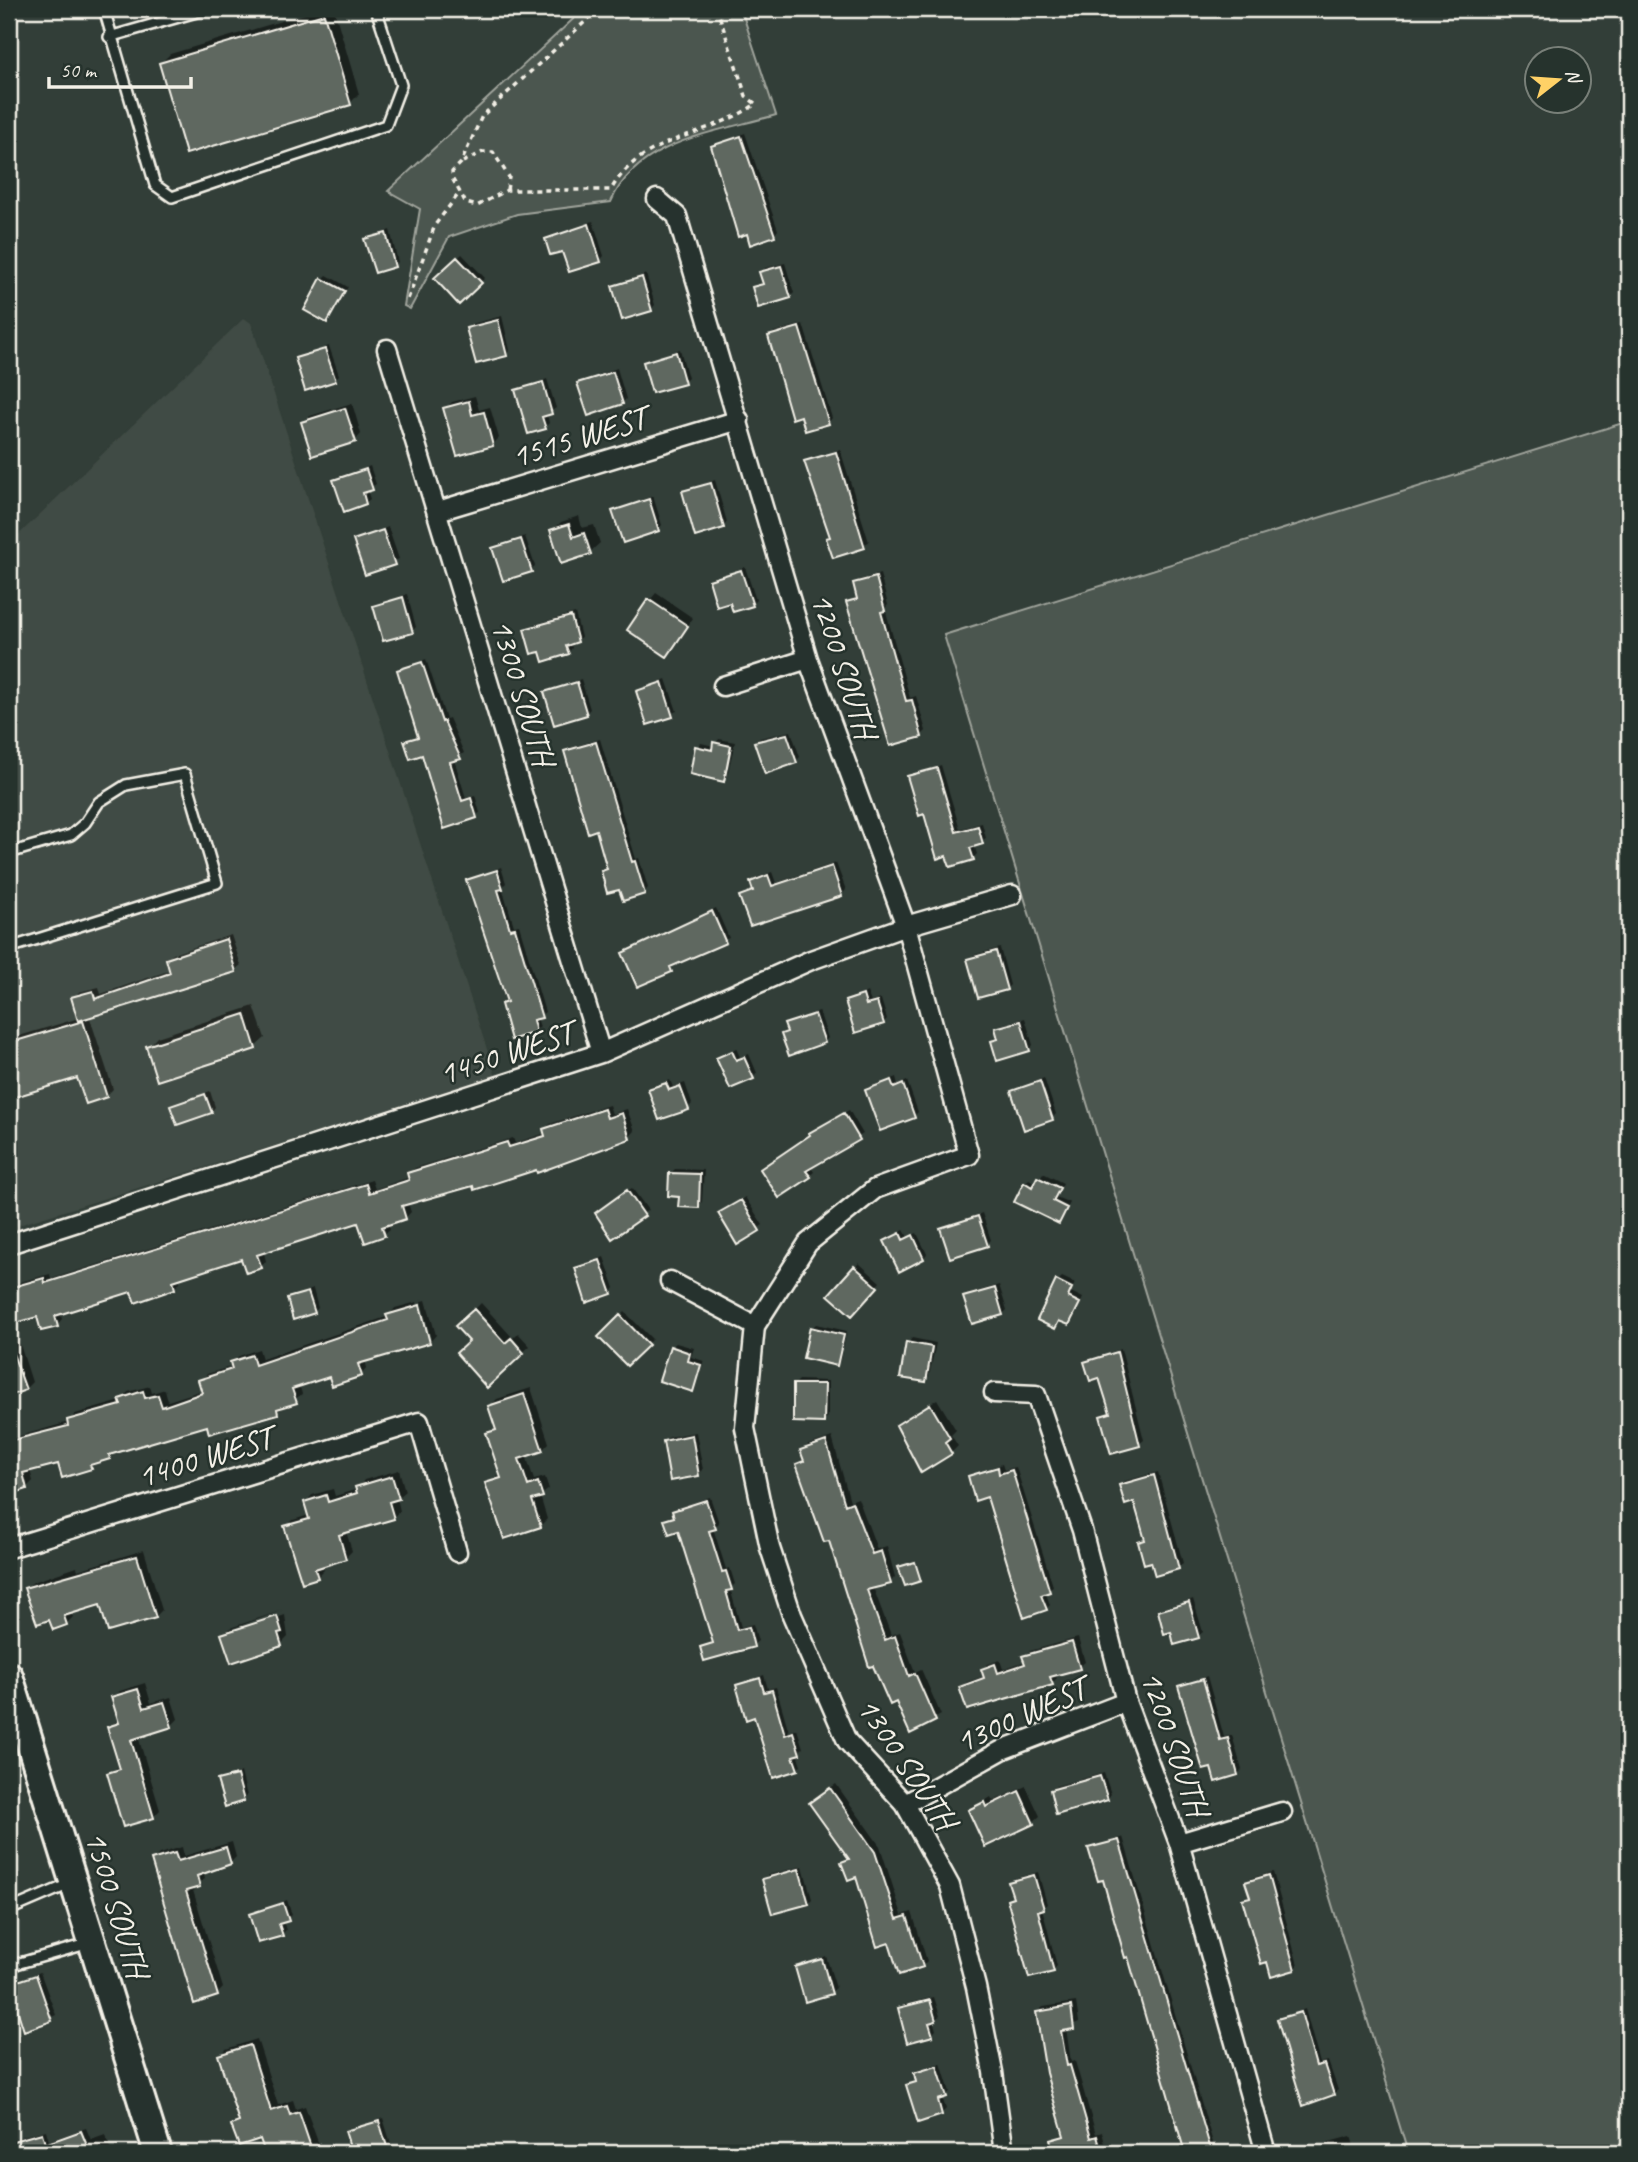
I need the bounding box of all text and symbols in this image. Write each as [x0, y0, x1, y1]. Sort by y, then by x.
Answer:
scale bar [49, 46, 191, 90]
north arrow [1522, 46, 1592, 116]
text: 50 m [60, 57, 98, 83]
text: N [1560, 66, 1587, 88]
street label: 1515 WEST [507, 394, 659, 477]
street label: 1200 SOUTH [801, 587, 889, 748]
street label: 1300 SOUTH [481, 614, 567, 775]
street label: 1450 WEST [434, 1009, 586, 1094]
street label: 1400 WEST [133, 1414, 285, 1497]
street label: 1300 WEST [949, 1664, 1100, 1762]
street label: 1200 SOUTH [1131, 1665, 1221, 1826]
street label: 1300 SOUTH [848, 1689, 969, 1842]
street label: 1500 SOUTH [75, 1826, 161, 1987]

